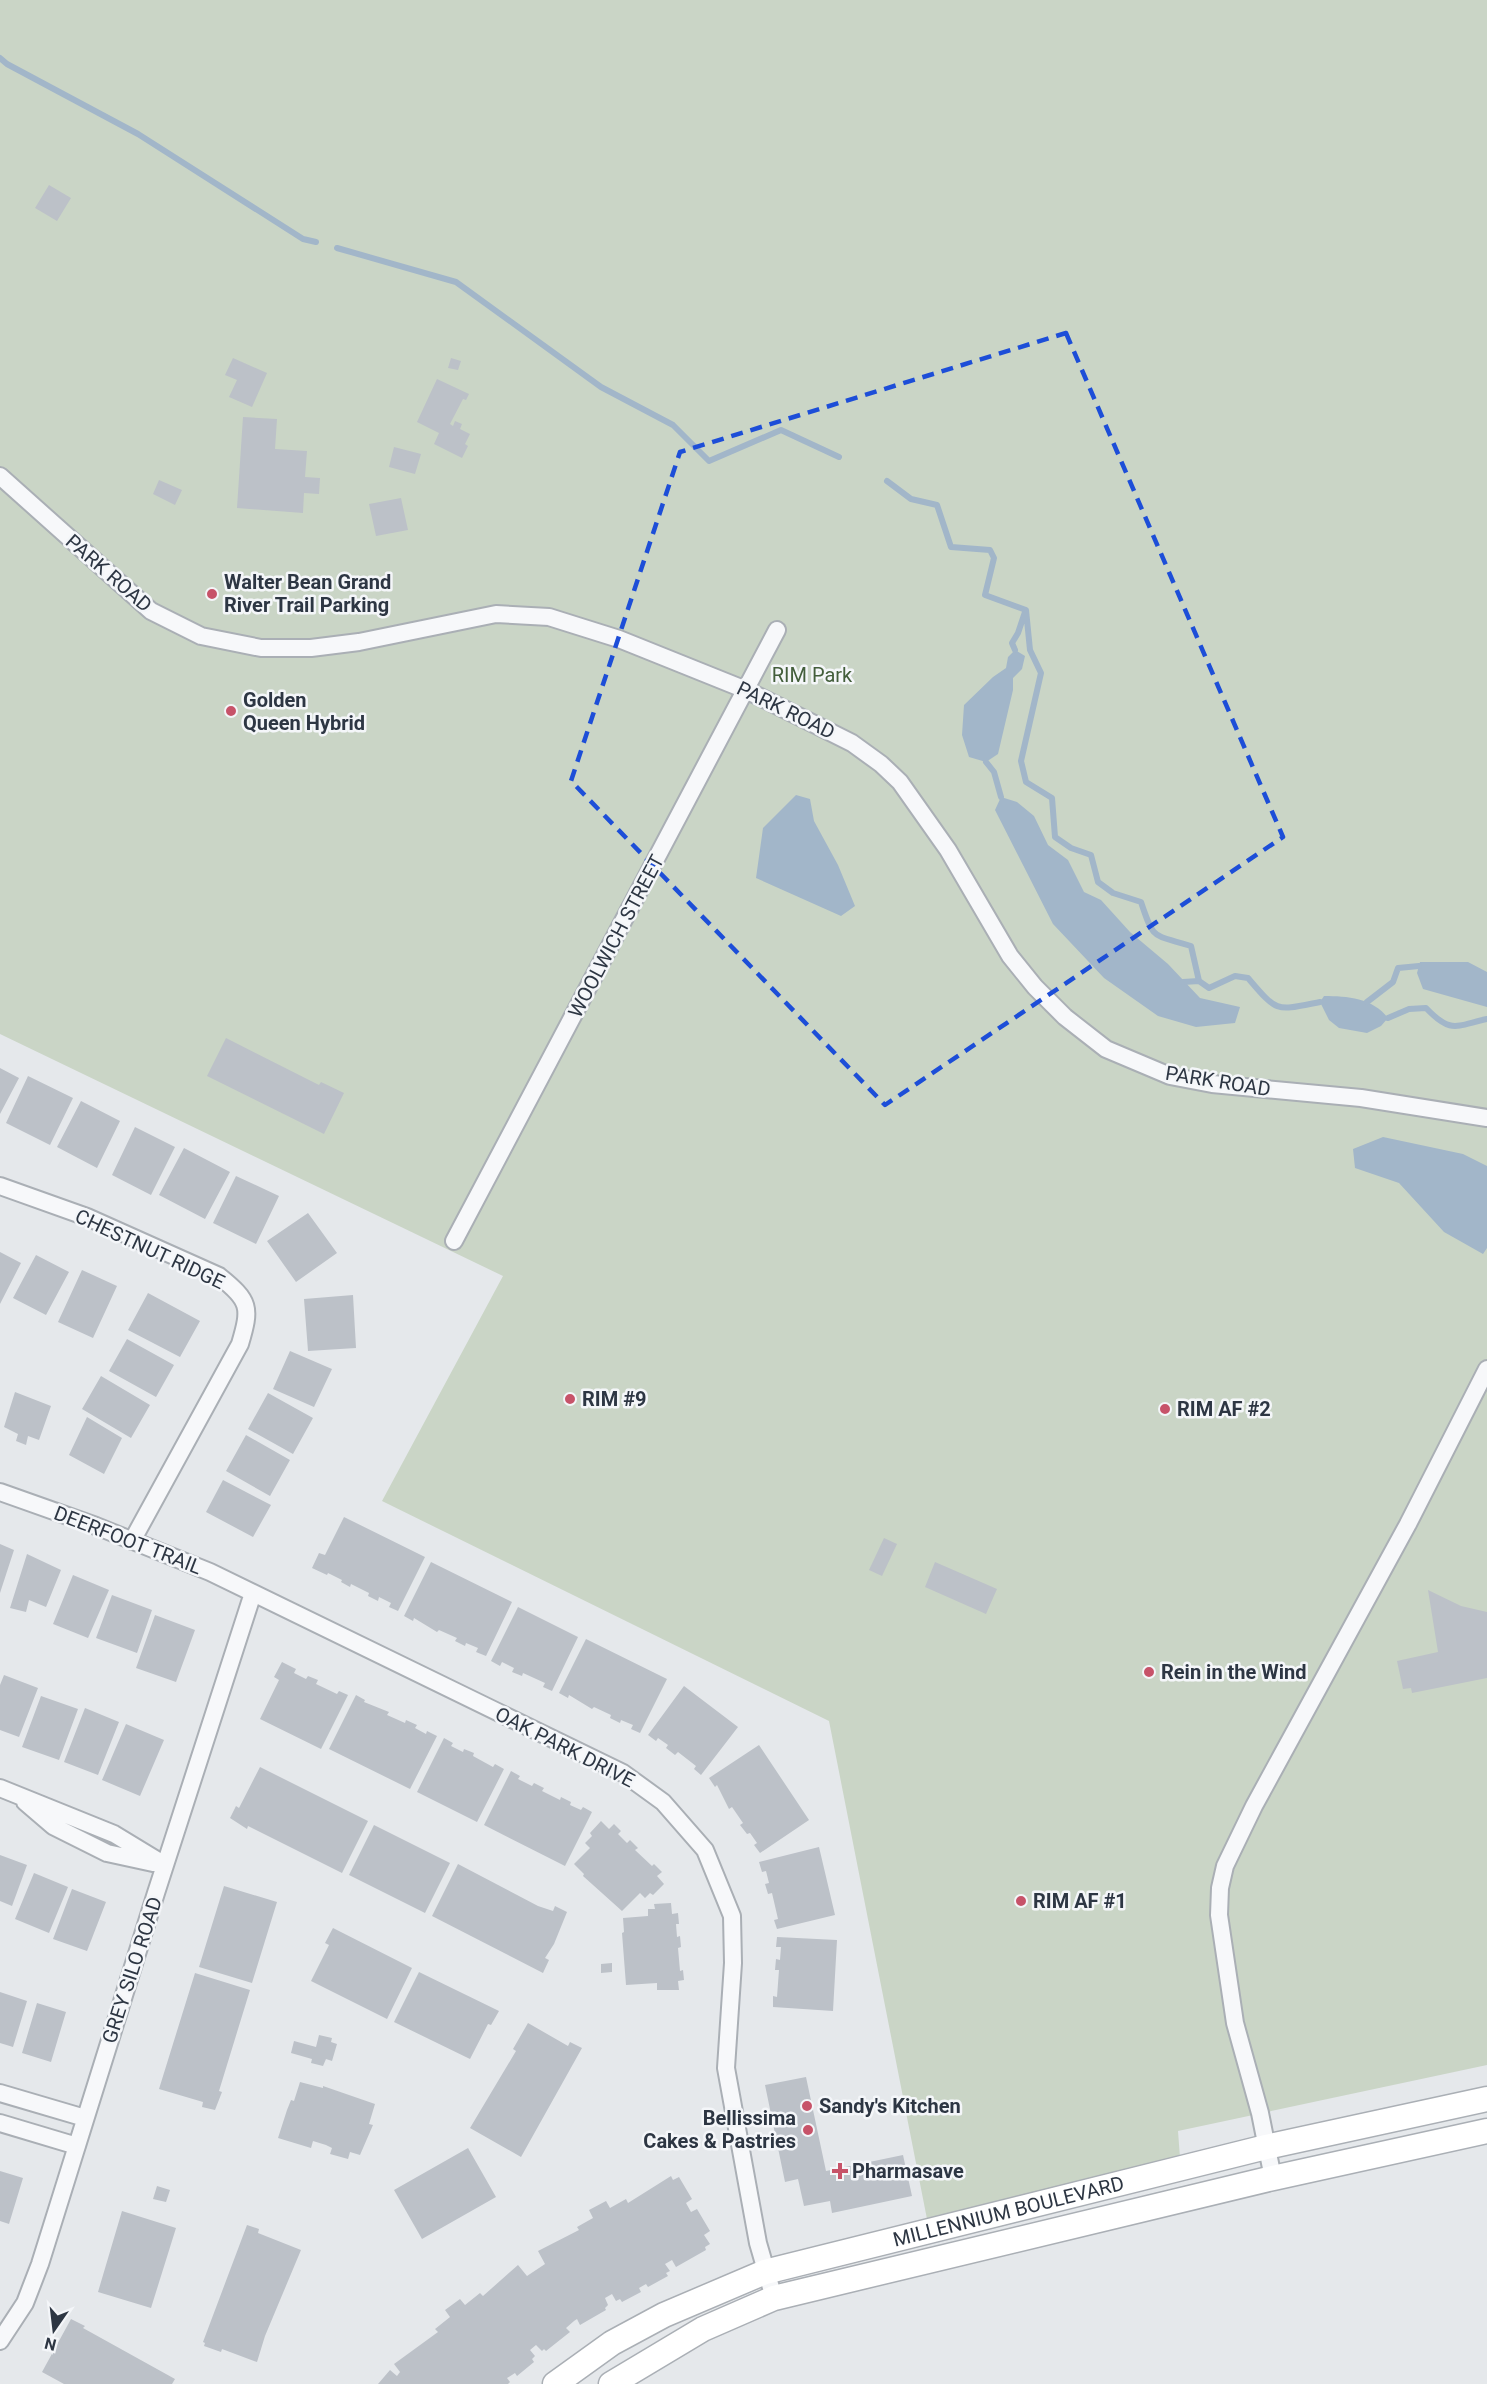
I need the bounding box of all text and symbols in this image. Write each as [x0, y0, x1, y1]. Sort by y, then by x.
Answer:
street label: PARK ROAD [61, 529, 157, 617]
place label: Walter Bean Grand River Trail Parking [224, 570, 391, 617]
marker: Walter Bean Grand River Trail Parking [205, 587, 219, 601]
park label: RIM Park [772, 663, 853, 687]
street label: PARK ROAD [733, 676, 839, 744]
place label: Golden Queen Hybrid [243, 688, 365, 735]
marker: Golden Queen Hybrid [224, 704, 238, 718]
street label: WOOLWICH STREET [563, 850, 669, 1022]
street label: PARK ROAD [1164, 1061, 1272, 1101]
street label: CHESTNUT RIDGE [71, 1204, 229, 1294]
place label: RIM #9 [582, 1387, 646, 1411]
marker: RIM #9 [563, 1392, 577, 1406]
place label: RIM AF #2 [1177, 1397, 1271, 1421]
marker: RIM AF #2 [1158, 1402, 1172, 1416]
street label: DEERFOOT TRAIL [51, 1501, 205, 1579]
place label: Rein in the Wind [1161, 1660, 1307, 1684]
marker: Rein in the Wind [1142, 1665, 1156, 1679]
street label: OAK PARK DRIVE [491, 1702, 639, 1792]
place label: RIM AF #1 [1033, 1889, 1127, 1913]
street label: GREY SILO ROAD [97, 1894, 167, 2046]
marker: RIM AF #1 [1014, 1894, 1028, 1908]
place label: Sandy's Kitchen [819, 2094, 961, 2118]
marker: Sandy's Kitchen [800, 2099, 814, 2113]
place label: Bellissima Cakes & Pastries [643, 2106, 796, 2153]
marker: Bellissima Cakes & Pastries [801, 2123, 815, 2137]
place label: Pharmasave [852, 2159, 964, 2183]
marker: Pharmasave [833, 2164, 847, 2178]
street label: MILLENNIUM BOULEVARD [891, 2171, 1126, 2252]
north arrow [24, 2300, 84, 2360]
text: N [43, 2333, 58, 2355]

